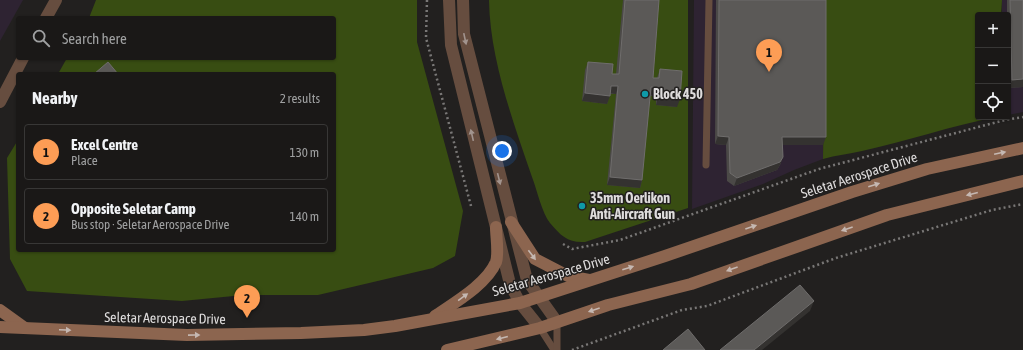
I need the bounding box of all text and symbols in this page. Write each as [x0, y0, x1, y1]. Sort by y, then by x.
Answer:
map controls [975, 12, 1011, 120]
button: + [975, 12, 1011, 48]
search box [16, 16, 336, 60]
icon: search [30, 27, 52, 49]
text: Search here [62, 30, 127, 47]
one-way arrow [462, 33, 468, 45]
pin: 1 [756, 39, 782, 72]
button: − [975, 48, 1011, 84]
button: locate [975, 84, 1011, 120]
place label: Block 450 [653, 86, 703, 102]
text: Nearby [32, 88, 78, 108]
marker: Block 450 [640, 89, 650, 99]
text: 2 results [280, 91, 320, 106]
one-way arrow [469, 129, 475, 141]
text: Excel Centre [71, 136, 138, 153]
your location [492, 141, 512, 161]
text: 1 [43, 145, 49, 160]
text: 130 m [290, 145, 319, 160]
street label: Seletar Aerospace Drive [799, 149, 919, 201]
one-way arrow [994, 150, 1006, 156]
text: Place [71, 153, 98, 168]
one-way arrow [497, 172, 503, 185]
one-way arrow [868, 182, 880, 188]
place label: 35mm Oerlikon Anti-Aircraft Gun [589, 190, 675, 222]
one-way arrow [965, 191, 977, 197]
text: Opposite Seletar Camp [71, 200, 196, 217]
marker: 35mm Oerlikon Anti-Aircraft Gun [577, 201, 587, 211]
text: 2 [43, 209, 49, 224]
text: 140 m [290, 209, 319, 224]
text: Bus stop · Seletar Aerospace Drive [71, 217, 229, 232]
one-way arrow [745, 223, 757, 229]
one-way arrow [840, 226, 852, 232]
one-way arrow [528, 249, 537, 260]
street label: Seletar Aerospace Drive [490, 251, 612, 299]
one-way arrow [622, 265, 634, 271]
one-way arrow [725, 266, 737, 272]
pin: 2 [234, 285, 260, 318]
one-way arrow [457, 293, 468, 301]
one-way arrow [587, 307, 599, 313]
street label: Seletar Aerospace Drive [104, 309, 226, 327]
one-way arrow [59, 327, 71, 334]
one-way arrow [188, 332, 201, 338]
one-way arrow [496, 335, 508, 341]

